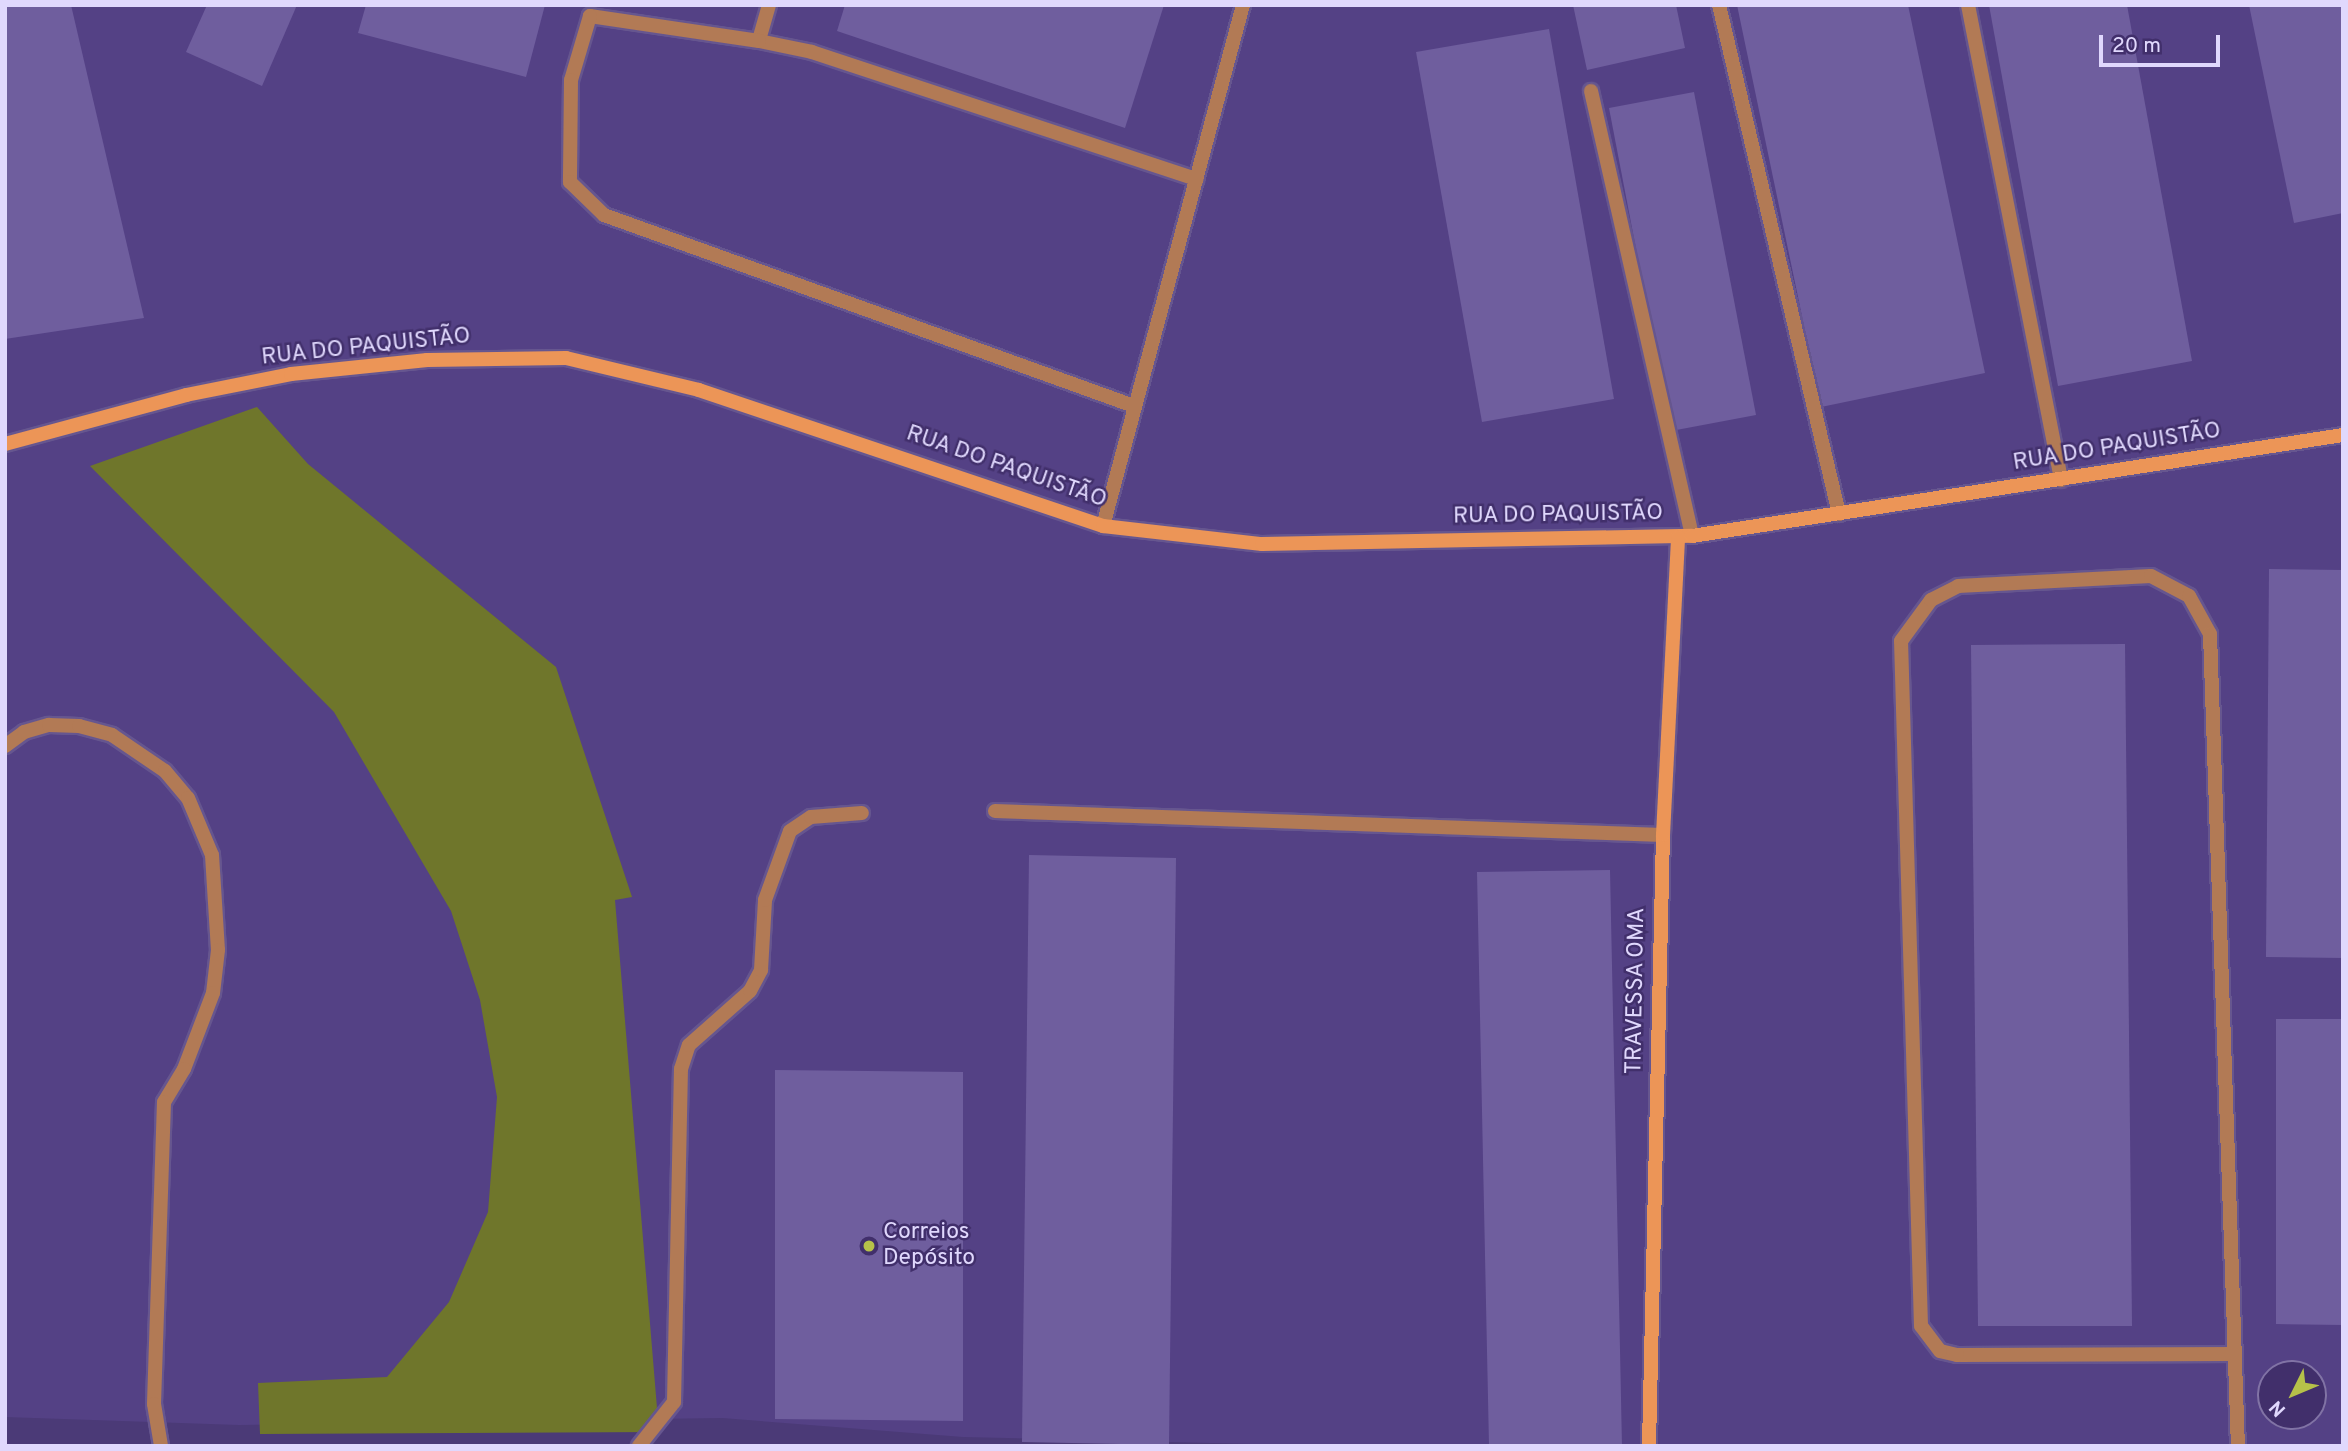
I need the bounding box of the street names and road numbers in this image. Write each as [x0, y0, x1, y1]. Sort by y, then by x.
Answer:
street label: RUA DO PAQUISTÃO [260, 323, 472, 373]
street label: RUA DO PAQUISTÃO [2011, 418, 2223, 478]
street label: RUA DO PAQUISTÃO [902, 421, 1110, 515]
street label: RUA DO PAQUISTÃO [1452, 500, 1664, 532]
street label: TRAVESSA OMA [1622, 907, 1652, 1075]

